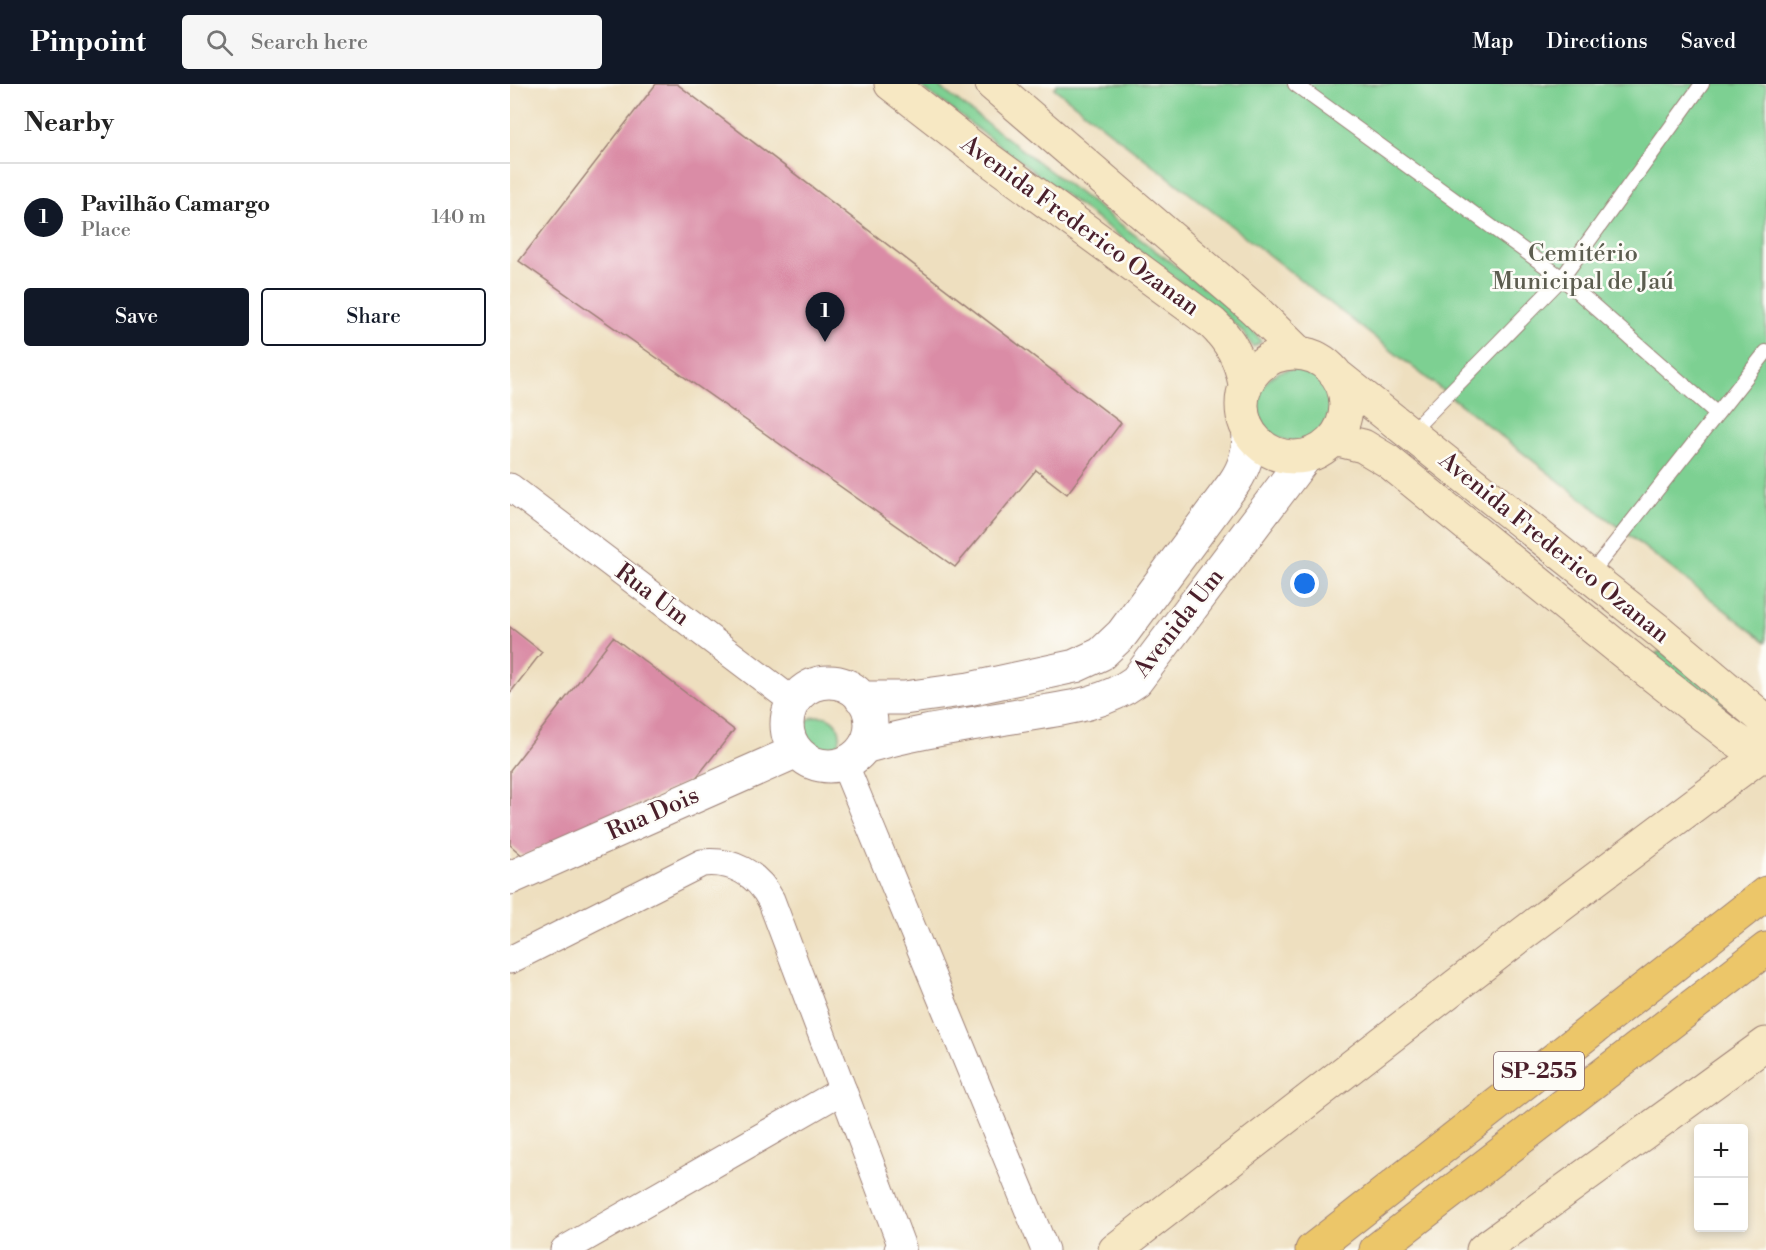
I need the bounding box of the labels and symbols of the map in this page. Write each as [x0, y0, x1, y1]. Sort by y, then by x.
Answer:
street label: Avenida Frederico Ozanan [954, 129, 1205, 323]
park label: Cemitério Municipal de Jaú [1492, 239, 1674, 297]
pin: 1 [806, 292, 844, 342]
street label: Avenida Frederico Ozanan [1432, 445, 1675, 650]
street label: Rua Um [609, 557, 695, 633]
street label: Avenida Um [1127, 563, 1231, 684]
your location [1290, 569, 1319, 598]
street label: Rua Dois [602, 780, 704, 848]
road number: SP-255 [1494, 1052, 1584, 1090]

